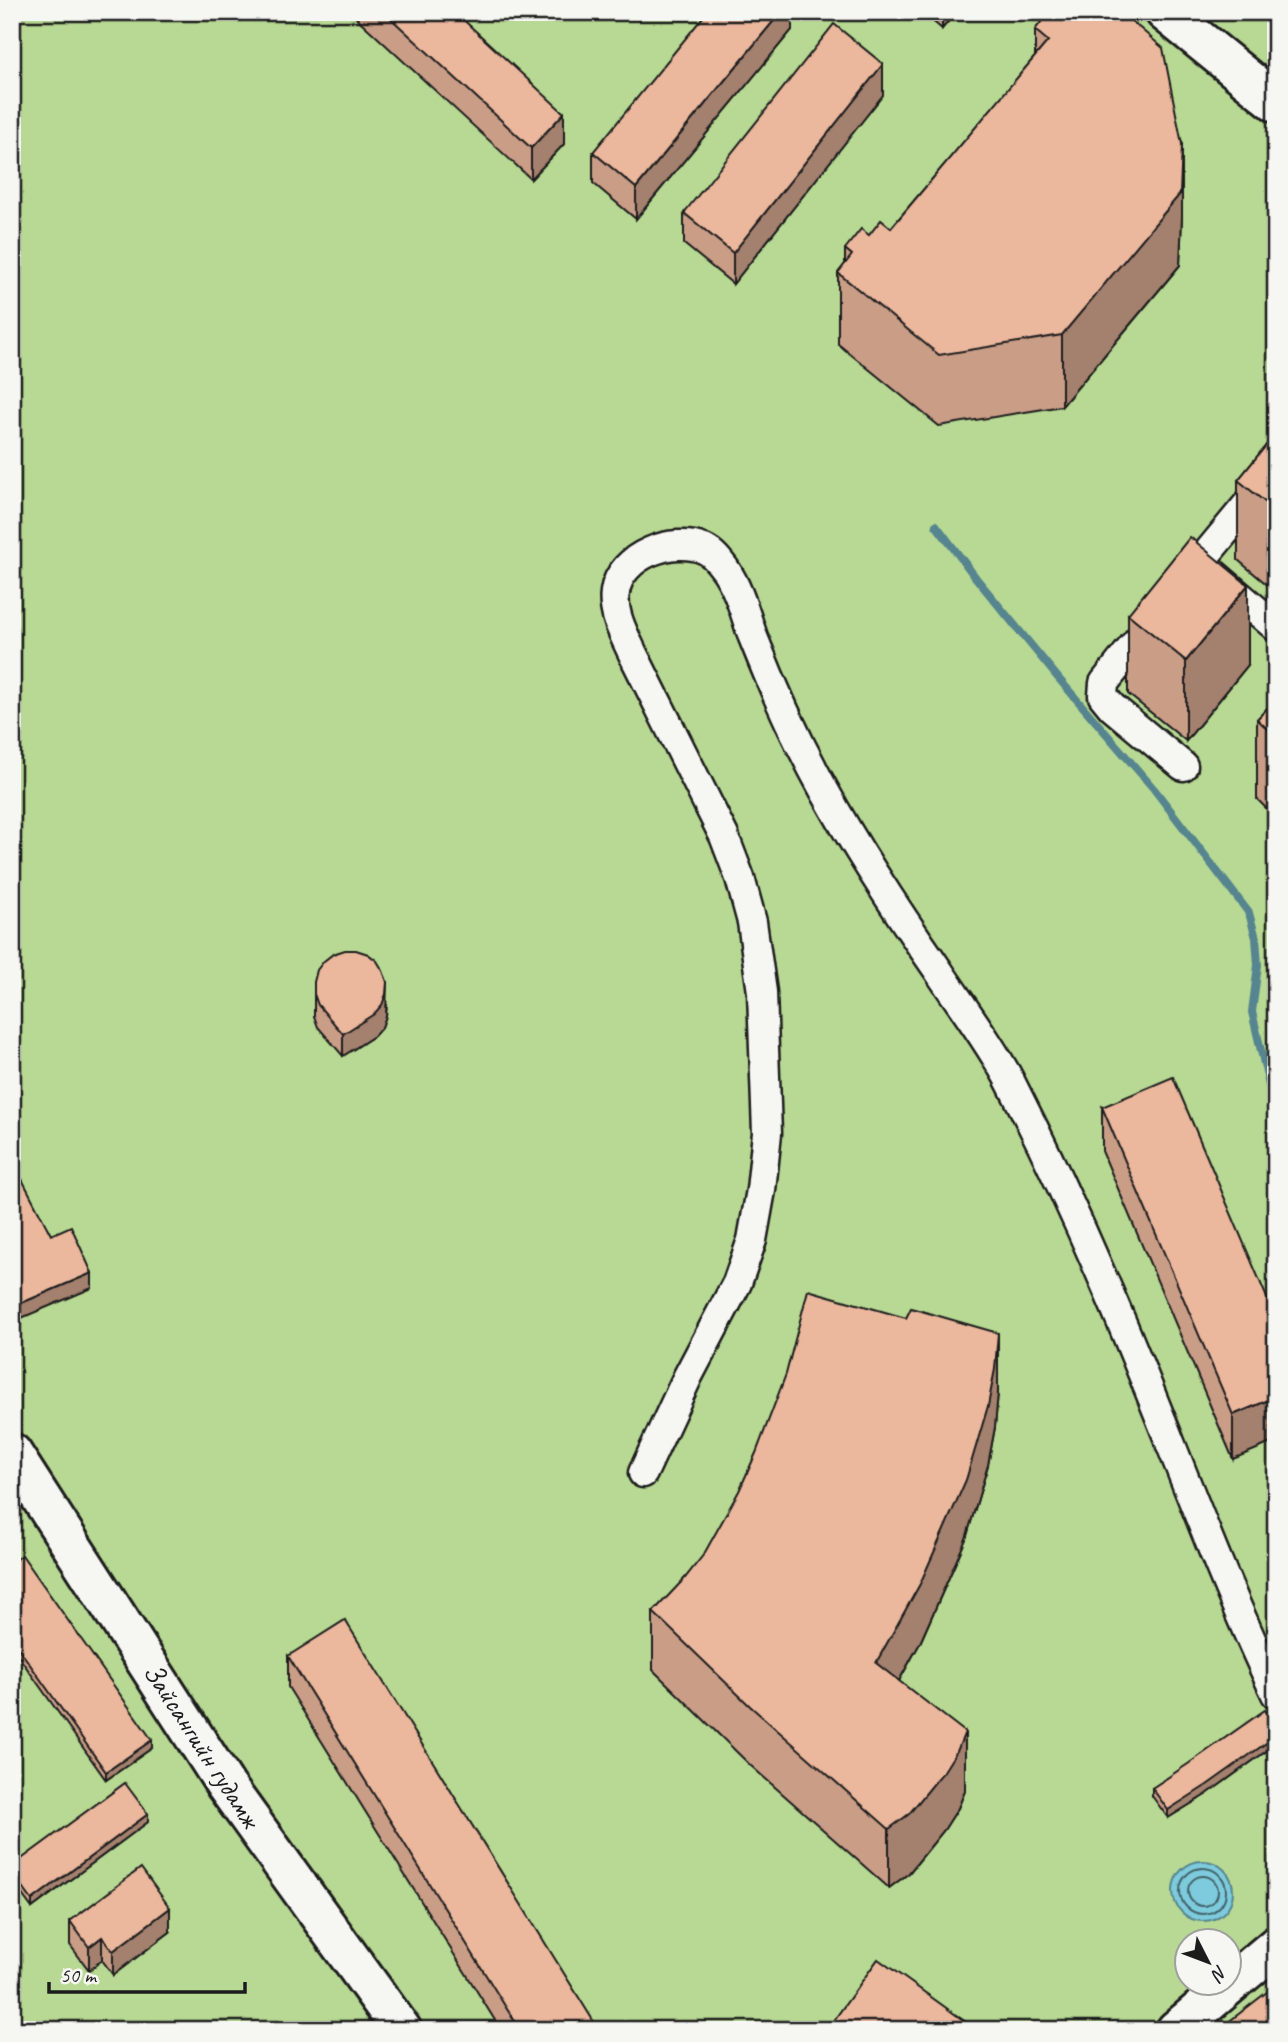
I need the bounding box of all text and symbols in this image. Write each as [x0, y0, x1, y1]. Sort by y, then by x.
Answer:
street label: Зайсангийн гудамж [136, 1656, 270, 1836]
north arrow [1172, 1926, 1242, 1996]
scale bar [49, 1951, 245, 1995]
text: N [1205, 1960, 1233, 1988]
text: 50 m [60, 1962, 98, 1988]

